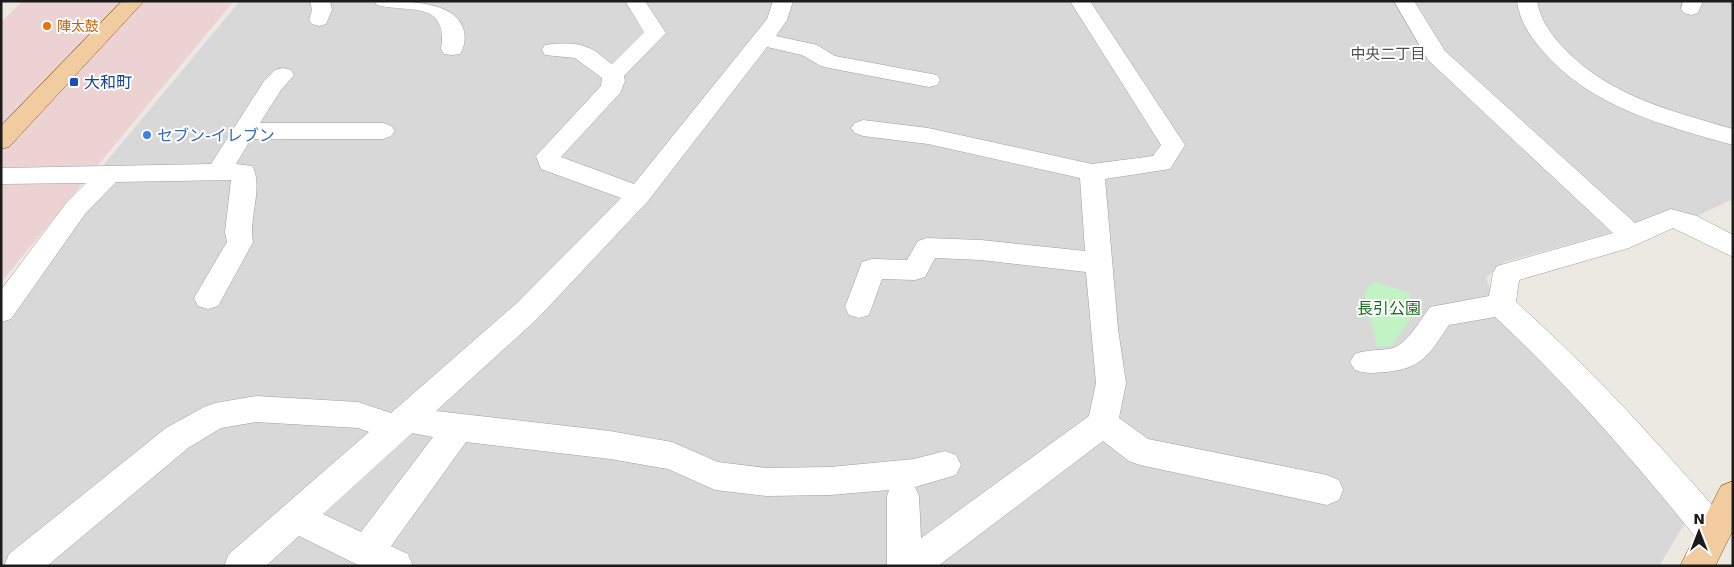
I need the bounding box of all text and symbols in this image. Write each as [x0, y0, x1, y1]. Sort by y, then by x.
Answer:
place label: 陣太鼓 [57, 18, 99, 34]
marker: 陣太鼓 [41, 20, 53, 32]
district label: 中央二丁目 [1350, 45, 1426, 63]
place label: 大和町 [84, 73, 132, 92]
marker: 大和町 [68, 76, 80, 88]
place label: セブン-イレブン [157, 126, 275, 145]
marker: セブン-イレブン [141, 129, 153, 141]
park label: 長引公園 [1357, 299, 1421, 318]
north arrow [1674, 507, 1724, 557]
text: N [1693, 511, 1705, 527]

